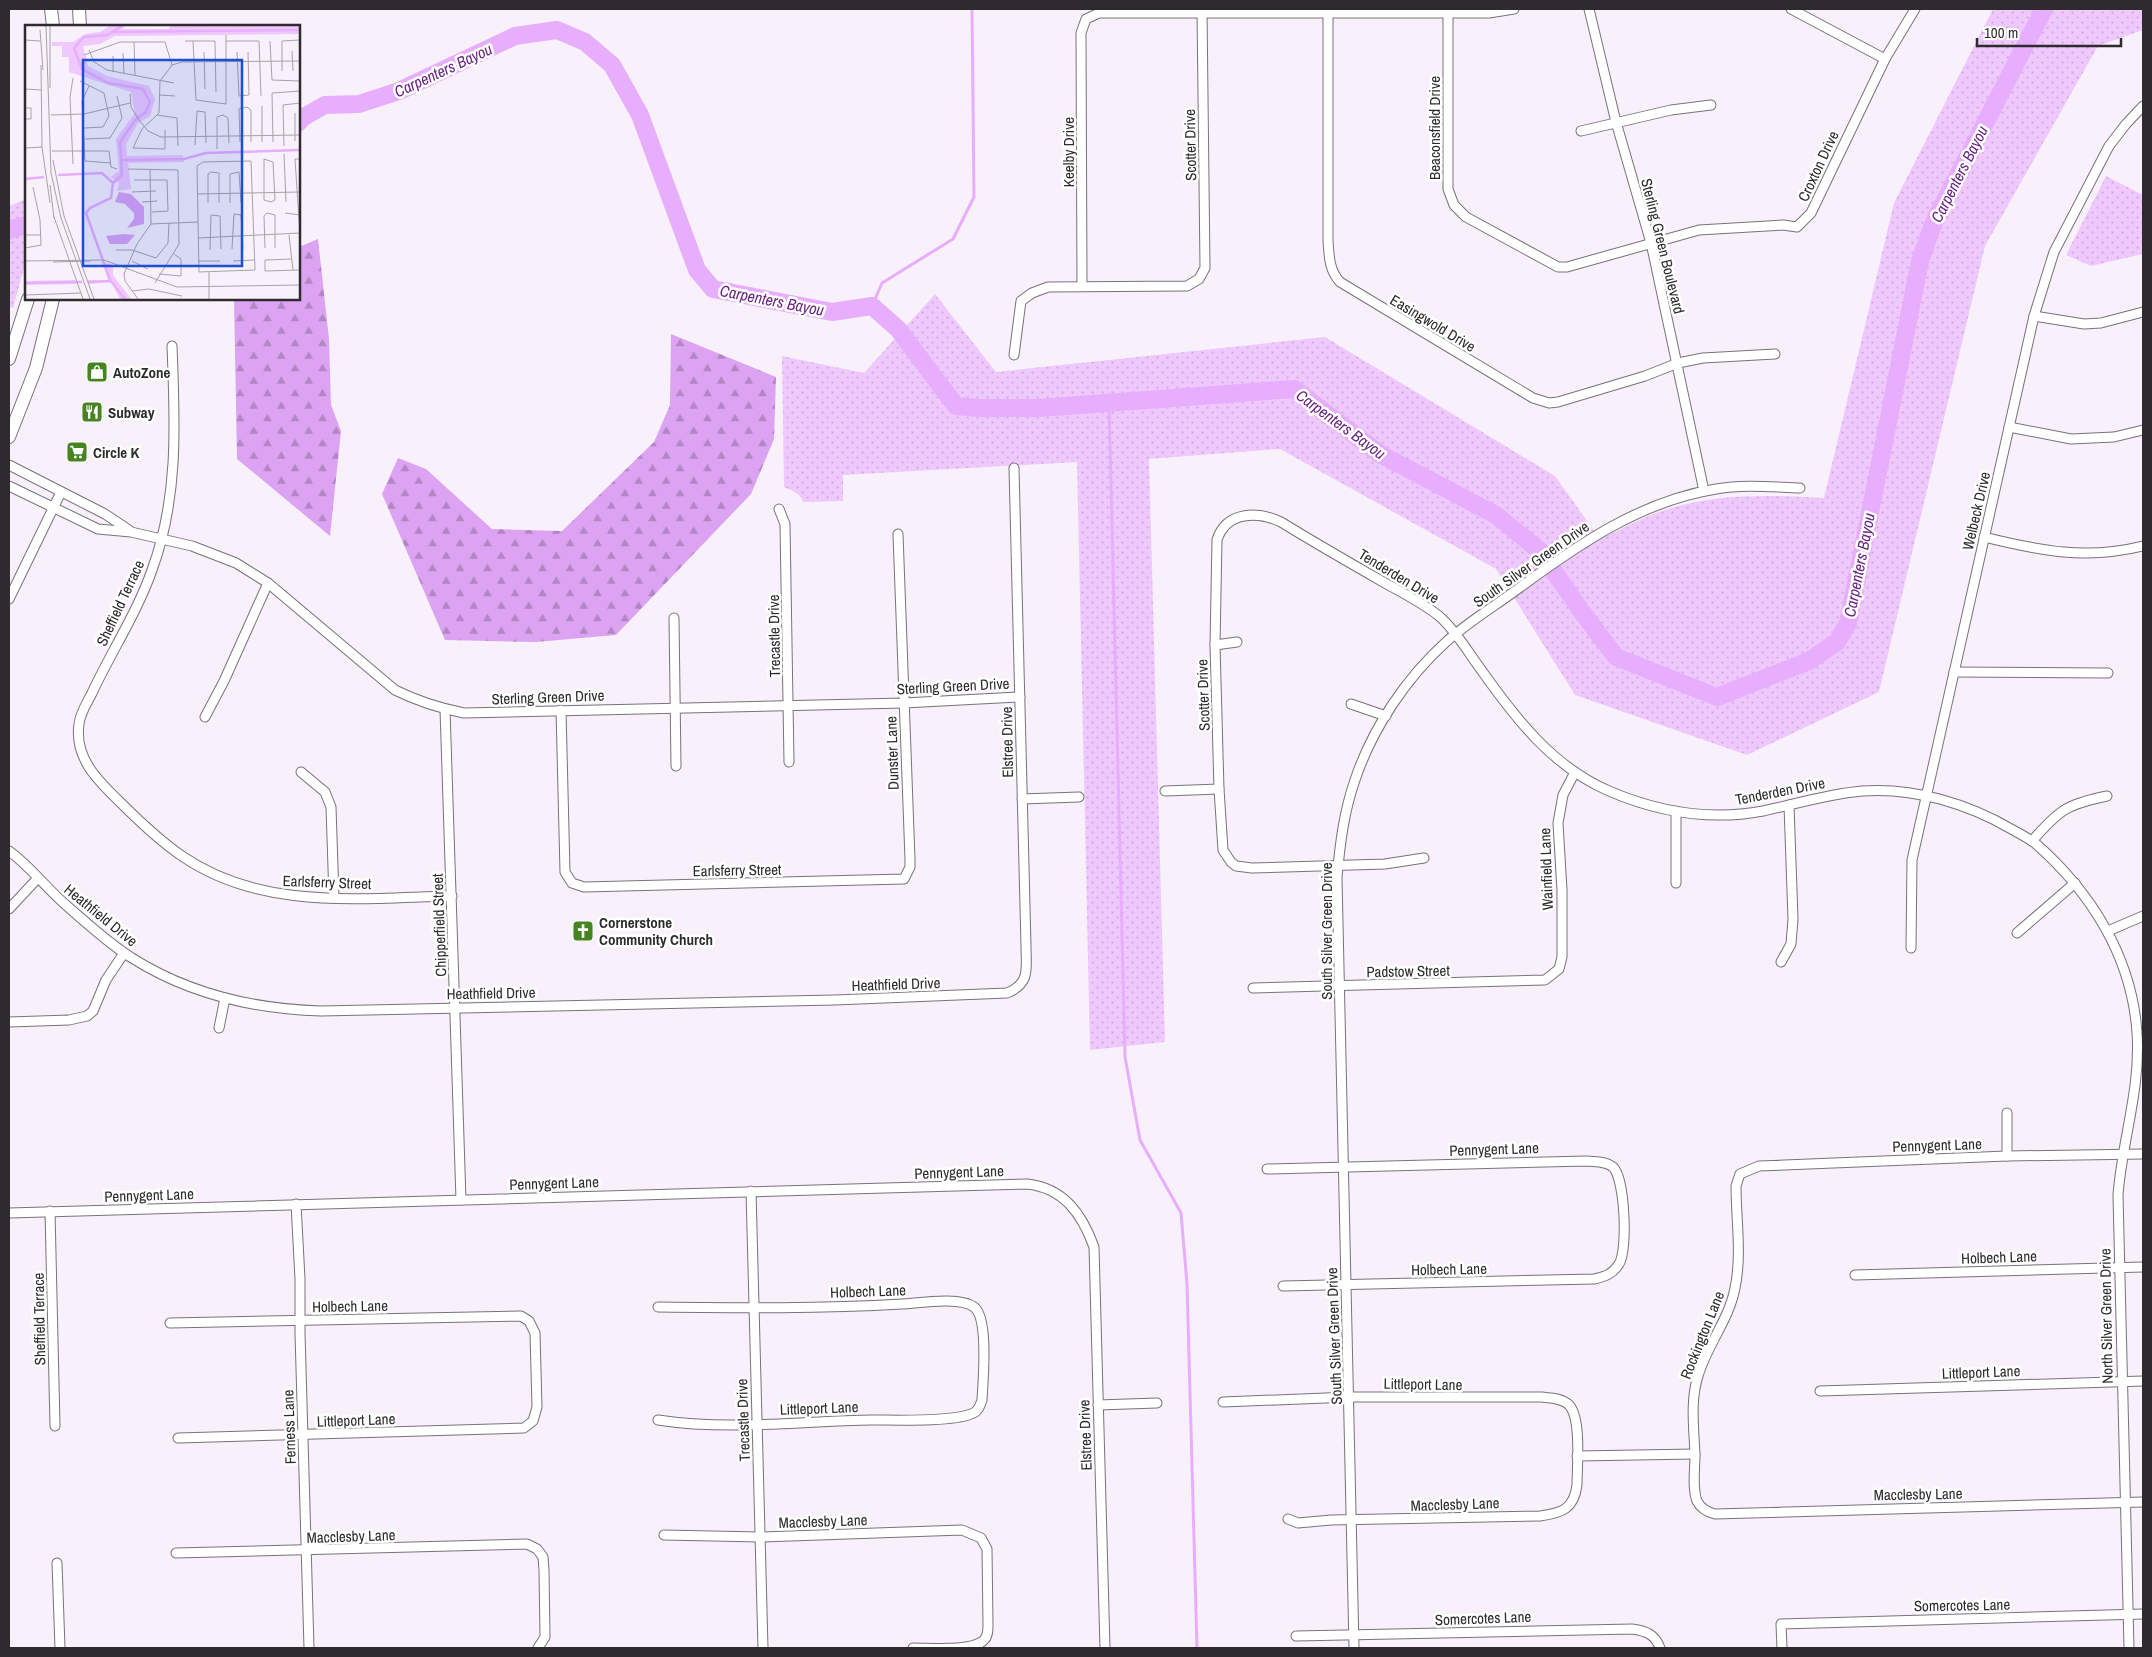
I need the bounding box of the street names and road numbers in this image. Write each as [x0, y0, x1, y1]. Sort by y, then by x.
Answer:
street label: Beaconsfield Drive [1424, 76, 1445, 180]
street label: Scotter Drive [1179, 109, 1201, 181]
street label: Keelby Drive [1058, 117, 1079, 187]
street label: Croxton Drive [1792, 127, 1844, 205]
street label: Sterling Green Boulevard [1636, 176, 1690, 316]
street label: Easingwold Drive [1386, 289, 1480, 357]
street label: Welbeck Drive [1957, 470, 1995, 552]
street label: South Silver Green Drive [1469, 516, 1593, 612]
street label: Tenderden Drive [1355, 544, 1444, 608]
street label: Sheffield Terrace [91, 556, 149, 649]
street label: Trecastle Drive [763, 594, 785, 678]
street label: Scotter Drive [1191, 659, 1215, 731]
street label: Sterling Green Drive [896, 673, 1010, 699]
street label: Sterling Green Drive [491, 685, 605, 709]
street label: Elstree Drive [996, 706, 1018, 778]
street label: Dunster Lane [880, 716, 904, 790]
street label: Tenderden Drive [1733, 772, 1827, 810]
street label: Wainfield Lane [1534, 827, 1558, 910]
street label: Earlsferry Street [692, 859, 782, 881]
street label: South Silver Green Drive [1316, 862, 1337, 1000]
street label: Earlsferry Street [282, 870, 372, 894]
street label: Chipperfield Street [427, 872, 451, 977]
street label: Heathfield Drive [60, 879, 142, 951]
street label: Padstow Street [1366, 960, 1450, 982]
street label: Heathfield Drive [851, 972, 941, 996]
street label: Heathfield Drive [446, 982, 536, 1004]
street label: Pennygent Lane [1892, 1133, 1982, 1157]
street label: Pennygent Lane [1449, 1137, 1539, 1161]
street label: Pennygent Lane [914, 1160, 1004, 1184]
street label: Pennygent Lane [509, 1171, 599, 1195]
street label: Pennygent Lane [104, 1183, 194, 1207]
street label: Holbech Lane [1961, 1245, 2037, 1269]
street label: North Silver Green Drive [2094, 1248, 2118, 1384]
street label: Holbech Lane [1411, 1258, 1487, 1280]
street label: South Silver Green Drive [1321, 1267, 1347, 1405]
street label: Sheffield Terrace [28, 1272, 50, 1365]
street label: Holbech Lane [830, 1279, 906, 1303]
street label: Rockington Lane [1675, 1288, 1729, 1382]
street label: Holbech Lane [312, 1295, 388, 1317]
street label: Littleport Lane [1941, 1360, 2021, 1384]
street label: Littleport Lane [1383, 1373, 1463, 1395]
street label: Trecastle Drive [731, 1378, 755, 1462]
street label: Ferness Lane [277, 1389, 301, 1465]
street label: Littleport Lane [779, 1396, 859, 1420]
street label: Elstree Drive [1073, 1399, 1097, 1471]
street label: Littleport Lane [316, 1408, 396, 1432]
street label: Macclesby Lane [1873, 1483, 1963, 1505]
street label: Macclesby Lane [1410, 1492, 1500, 1516]
street label: Macclesby Lane [778, 1509, 868, 1533]
street label: Macclesby Lane [306, 1524, 396, 1548]
street label: Somercotes Lane [1914, 1594, 2011, 1616]
street label: Somercotes Lane [1434, 1606, 1532, 1630]

